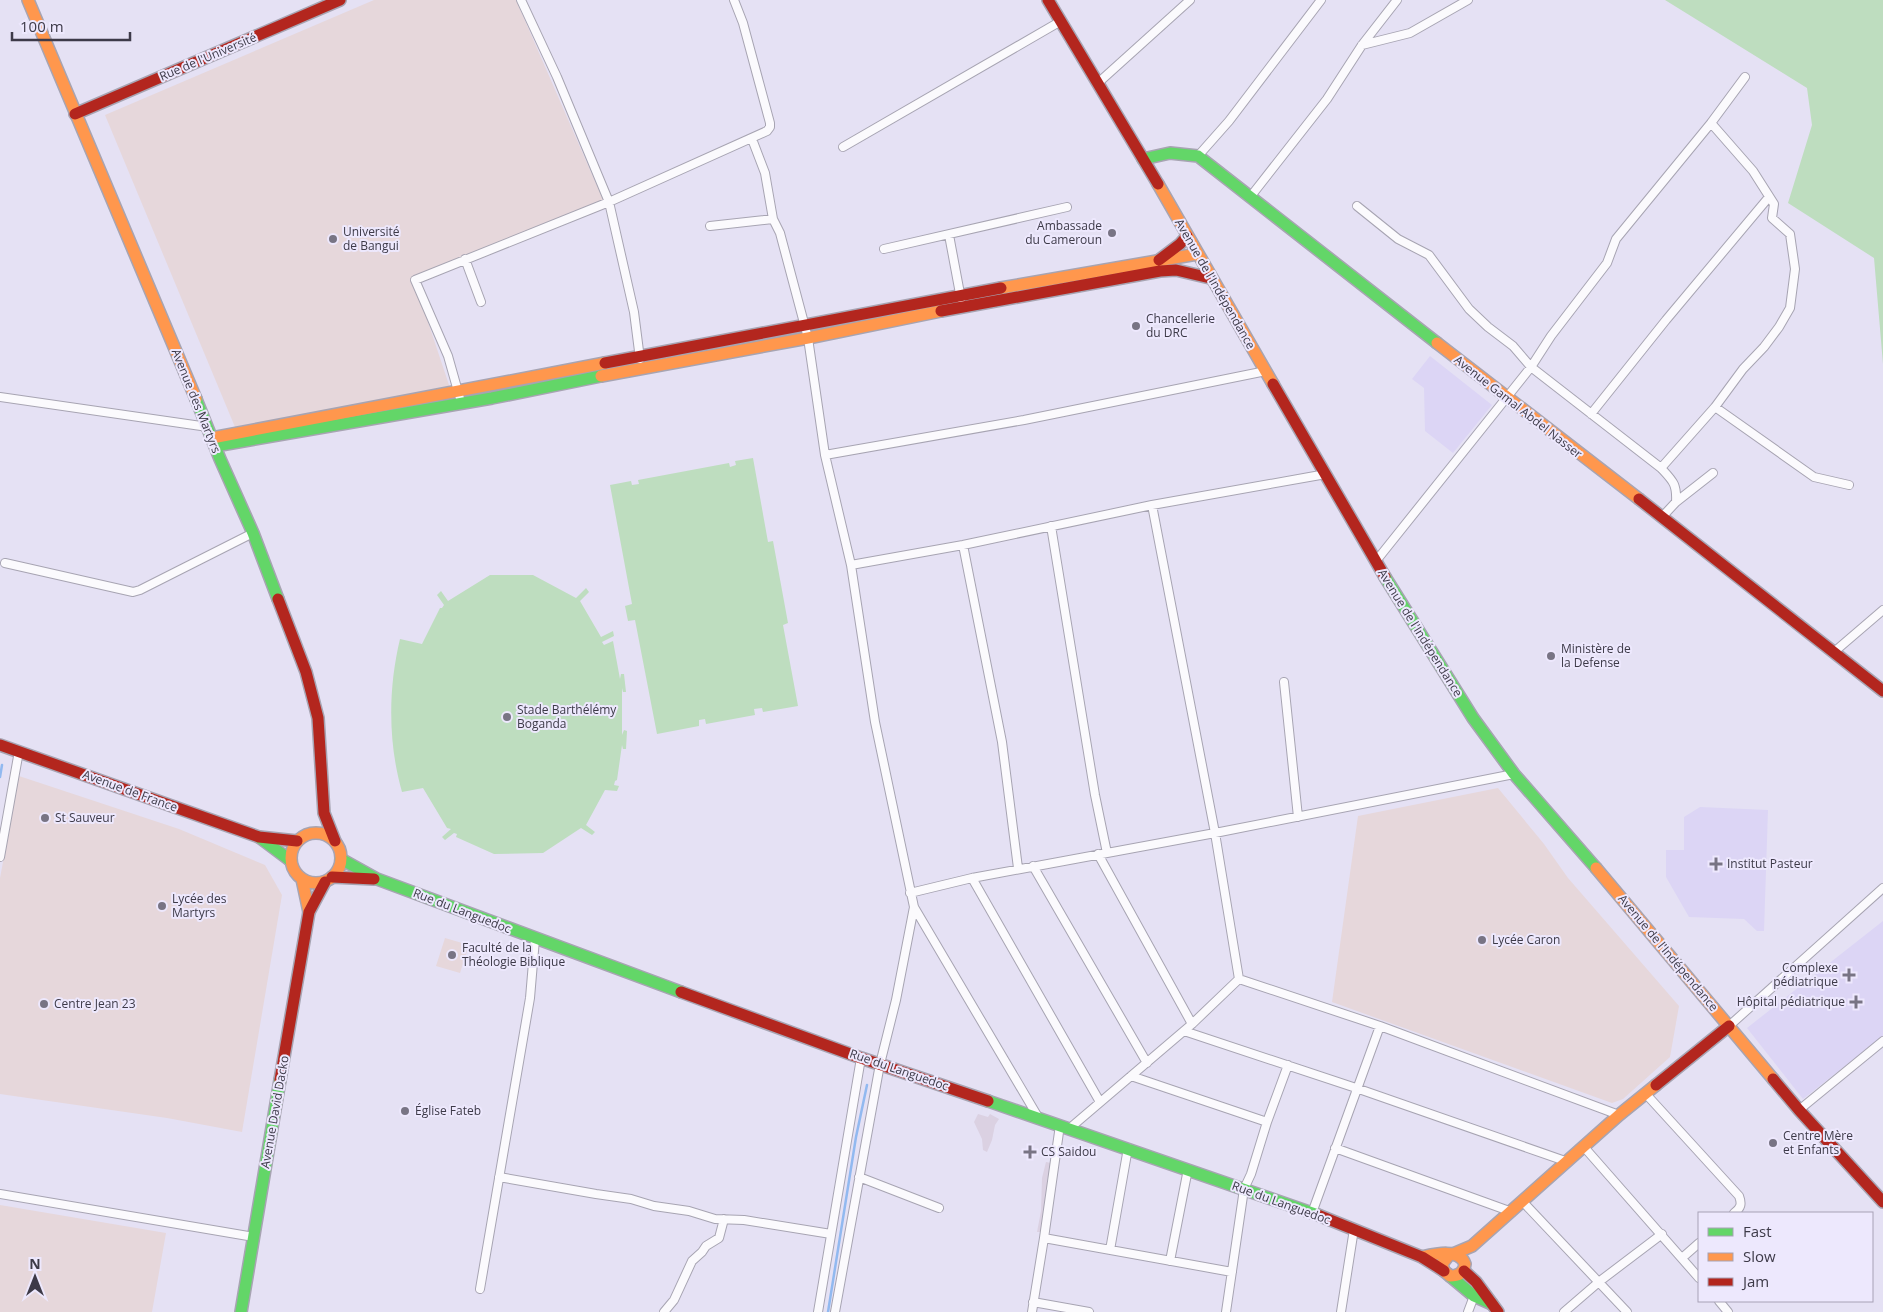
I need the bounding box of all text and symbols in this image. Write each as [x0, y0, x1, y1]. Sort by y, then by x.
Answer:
scale bar [12, 10, 130, 42]
text: 100 m [20, 16, 64, 36]
street label: Rue de l'Université [157, 28, 259, 85]
street label: Avenue de l'Indépendance [1171, 215, 1260, 352]
place label: Ambassade du Cameroun [1025, 217, 1102, 248]
place label: Université de Bangui [343, 223, 400, 254]
marker: Ambassade du Cameroun [1106, 227, 1118, 239]
marker: Université de Bangui [327, 233, 339, 245]
place label: Chancellerie du DRC [1146, 310, 1215, 341]
marker: Chancellerie du DRC [1130, 320, 1142, 332]
street label: Avenue des Martyrs [168, 346, 225, 456]
street label: Avenue Gamal Abdel Nasser [1451, 351, 1586, 462]
street label: Avenue de l'Indépendance [1374, 566, 1467, 700]
place label: Ministère de la Defense [1561, 640, 1631, 671]
marker: Ministère de la Defense [1545, 650, 1557, 662]
place label: Stade Barthélémy Boganda [517, 701, 617, 732]
marker: Stade Barthélémy Boganda [501, 711, 513, 723]
street label: Avenue de France [80, 765, 180, 816]
place label: St Sauveur [55, 809, 115, 826]
marker: St Sauveur [39, 812, 51, 824]
place label: Institut Pasteur [1727, 855, 1813, 872]
marker: Institut Pasteur [1709, 857, 1723, 871]
street label: Rue du Languedoc [411, 884, 514, 937]
place label: Lycée des Martyrs [172, 890, 227, 921]
street label: Avenue de l'Indépendance [1614, 891, 1723, 1015]
marker: Lycée des Martyrs [156, 900, 168, 912]
place label: Lycée Caron [1492, 931, 1560, 948]
marker: Lycée Caron [1476, 934, 1488, 946]
place label: Faculté de la Théologie Biblique [462, 939, 565, 970]
marker: Faculté de la Théologie Biblique [446, 949, 458, 961]
place label: Complexe pédiatrique [1773, 959, 1838, 990]
marker: Complexe pédiatrique [1842, 968, 1856, 982]
place label: Hôpital pédiatrique [1737, 993, 1845, 1010]
place label: Centre Jean 23 [54, 995, 136, 1012]
marker: Hôpital pédiatrique [1849, 995, 1863, 1009]
marker: Centre Jean 23 [38, 998, 50, 1010]
street label: Rue du Languedoc [847, 1045, 951, 1095]
street label: Avenue David Dacko [256, 1054, 293, 1170]
place label: Église Fateb [415, 1102, 481, 1119]
marker: Église Fateb [399, 1105, 411, 1117]
place label: Centre Mère et Enfants [1783, 1127, 1853, 1158]
marker: Centre Mère et Enfants [1767, 1137, 1779, 1149]
place label: CS Saidou [1041, 1143, 1096, 1160]
marker: CS Saidou [1023, 1145, 1037, 1159]
street label: Rue du Languedoc [1230, 1177, 1333, 1228]
legend [1698, 1212, 1873, 1302]
text: Fast [1743, 1221, 1772, 1241]
text: Slow [1743, 1246, 1776, 1266]
north arrow [10, 1252, 60, 1302]
text: N [29, 1254, 41, 1273]
text: Jam [1741, 1271, 1769, 1291]

